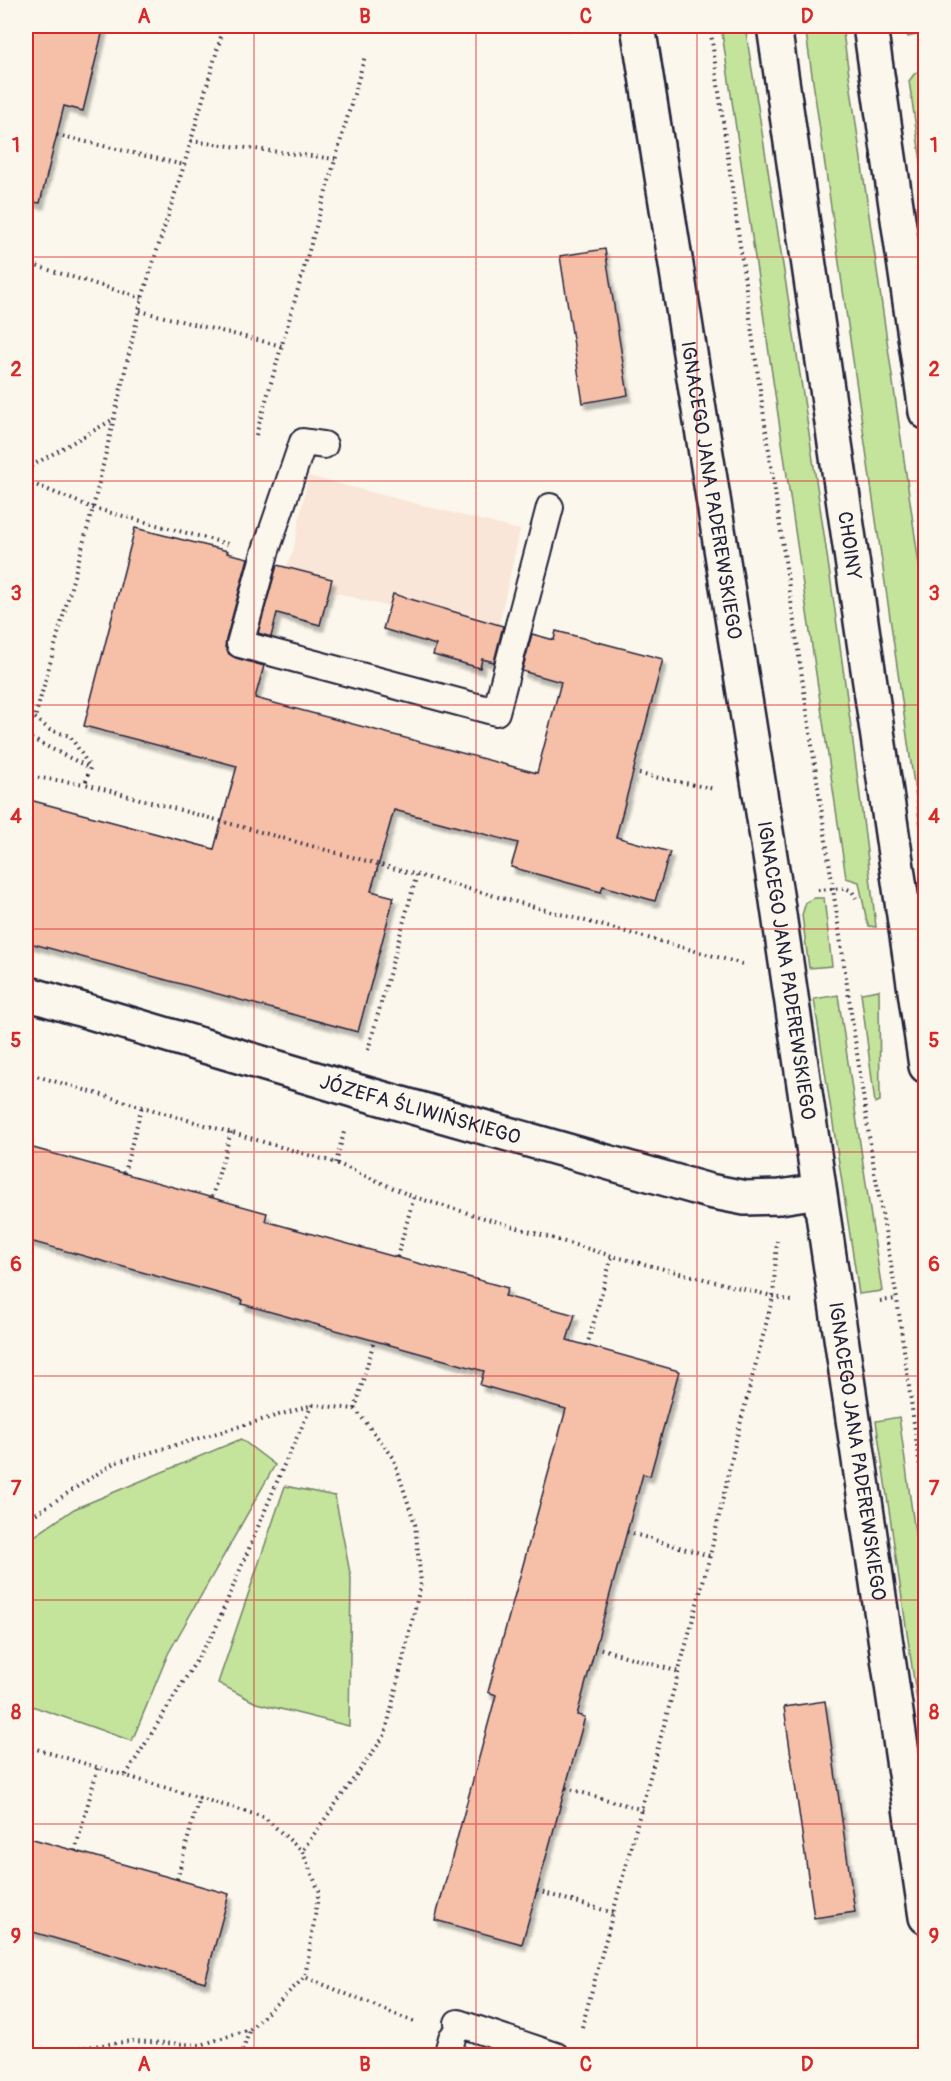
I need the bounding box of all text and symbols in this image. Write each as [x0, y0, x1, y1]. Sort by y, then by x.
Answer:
text: A [138, 4, 151, 29]
text: B [359, 4, 371, 29]
text: C [580, 4, 592, 29]
text: D [801, 4, 814, 29]
text: 1 [12, 133, 20, 158]
text: 1 [930, 133, 938, 158]
street label: IGNACEGO JANA PADEREWSKIEGO [676, 339, 748, 641]
text: 2 [10, 357, 22, 382]
text: 2 [928, 357, 940, 382]
street label: CHOINY [833, 510, 867, 582]
text: 3 [10, 581, 22, 606]
text: 3 [928, 581, 940, 606]
text: 4 [10, 804, 22, 829]
text: 4 [928, 804, 940, 829]
street label: IGNACEGO JANA PADEREWSKIEGO [752, 819, 821, 1121]
text: 5 [11, 1028, 22, 1053]
text: 5 [929, 1028, 940, 1053]
street label: JÓZEFA ŚLIWIŃSKIEGO [317, 1068, 524, 1150]
text: 6 [10, 1252, 22, 1277]
text: 6 [928, 1252, 940, 1277]
street label: IGNACEGO JANA PADEREWSKIEGO [823, 1300, 892, 1602]
text: 7 [11, 1476, 22, 1501]
text: 7 [929, 1476, 940, 1501]
text: 8 [11, 1700, 21, 1725]
text: 8 [929, 1700, 939, 1725]
text: 9 [11, 1924, 21, 1949]
text: 9 [929, 1924, 939, 1949]
text: A [138, 2052, 151, 2077]
text: B [359, 2052, 371, 2077]
text: C [580, 2052, 592, 2077]
text: D [801, 2052, 814, 2077]

